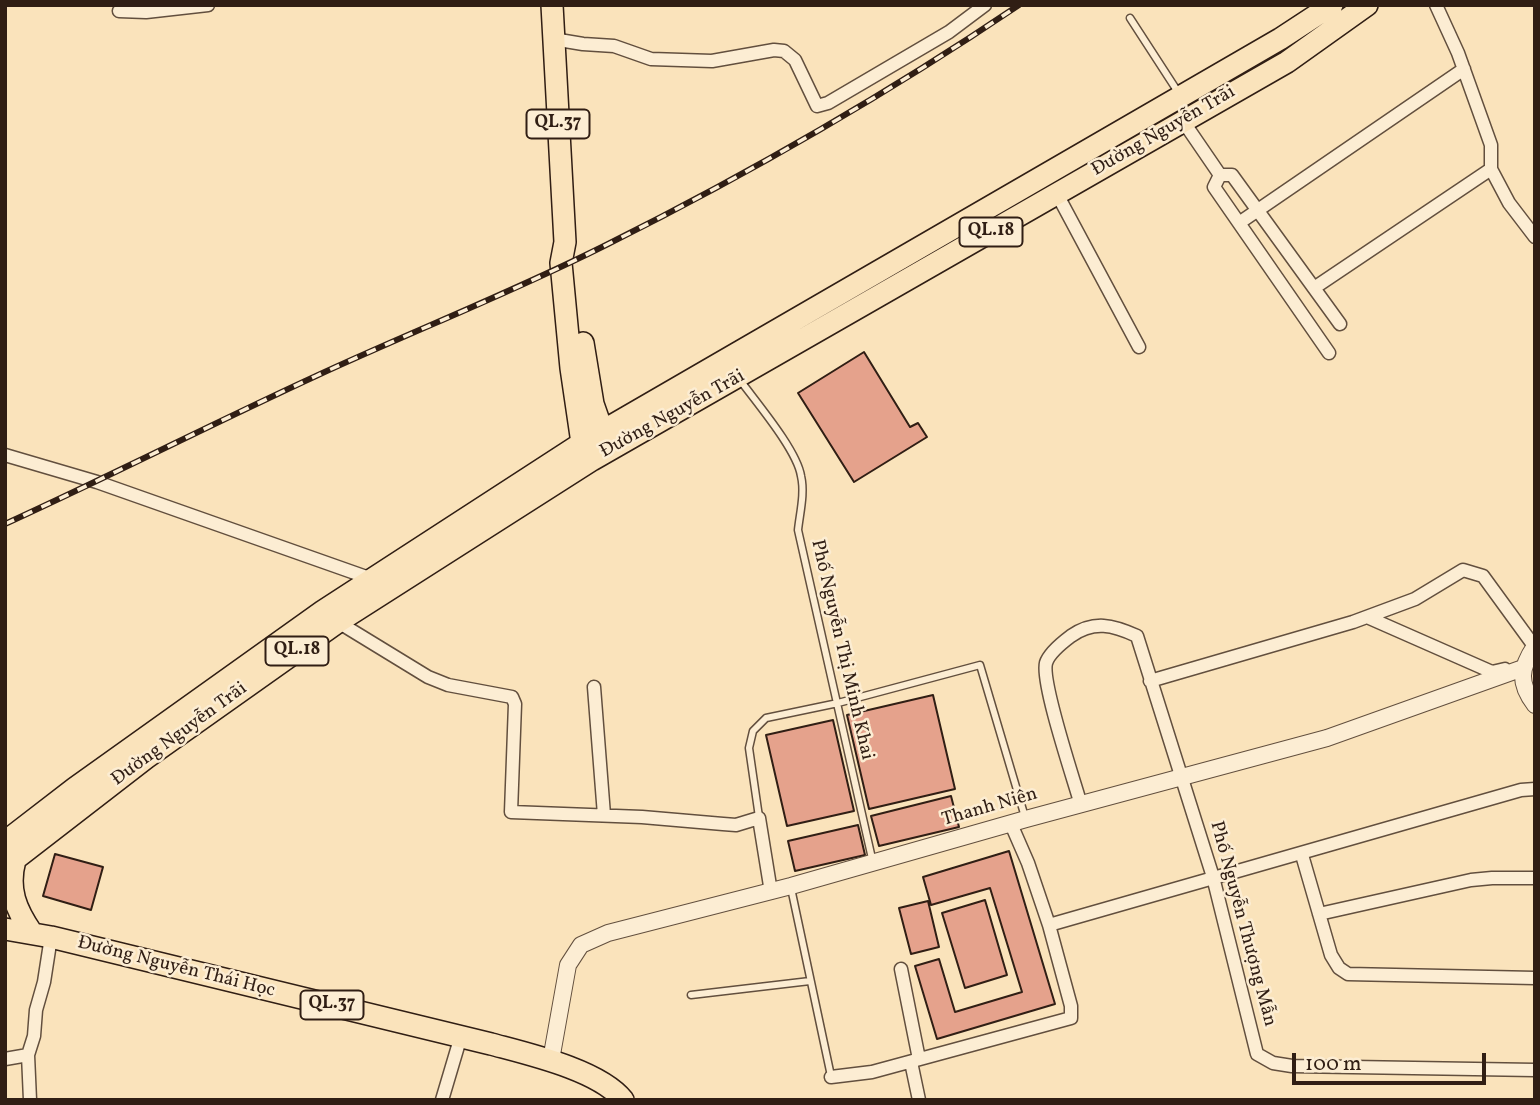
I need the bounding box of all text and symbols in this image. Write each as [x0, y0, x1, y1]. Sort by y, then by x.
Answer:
street label: Đường Nguyễn Trãi [1088, 82, 1240, 182]
road number: QL.37 [526, 110, 590, 139]
road number: QL.18 [960, 218, 1023, 246]
street label: Đường Nguyễn Trãi [597, 366, 749, 464]
street label: Phố Nguyễn Thị Minh Khai [805, 538, 877, 762]
road number: QL.18 [266, 636, 328, 666]
street label: Đường Nguyễn Trãi [108, 678, 252, 792]
street label: Thanh Niên [940, 784, 1040, 832]
street label: Phố Nguyễn Thượng Mẫn [1204, 819, 1280, 1029]
street label: Đường Nguyễn Thái Học [75, 932, 277, 1004]
road number: QL.37 [300, 990, 364, 1020]
scale bar [1295, 1038, 1489, 1082]
text: 100 m [1305, 1050, 1362, 1079]

